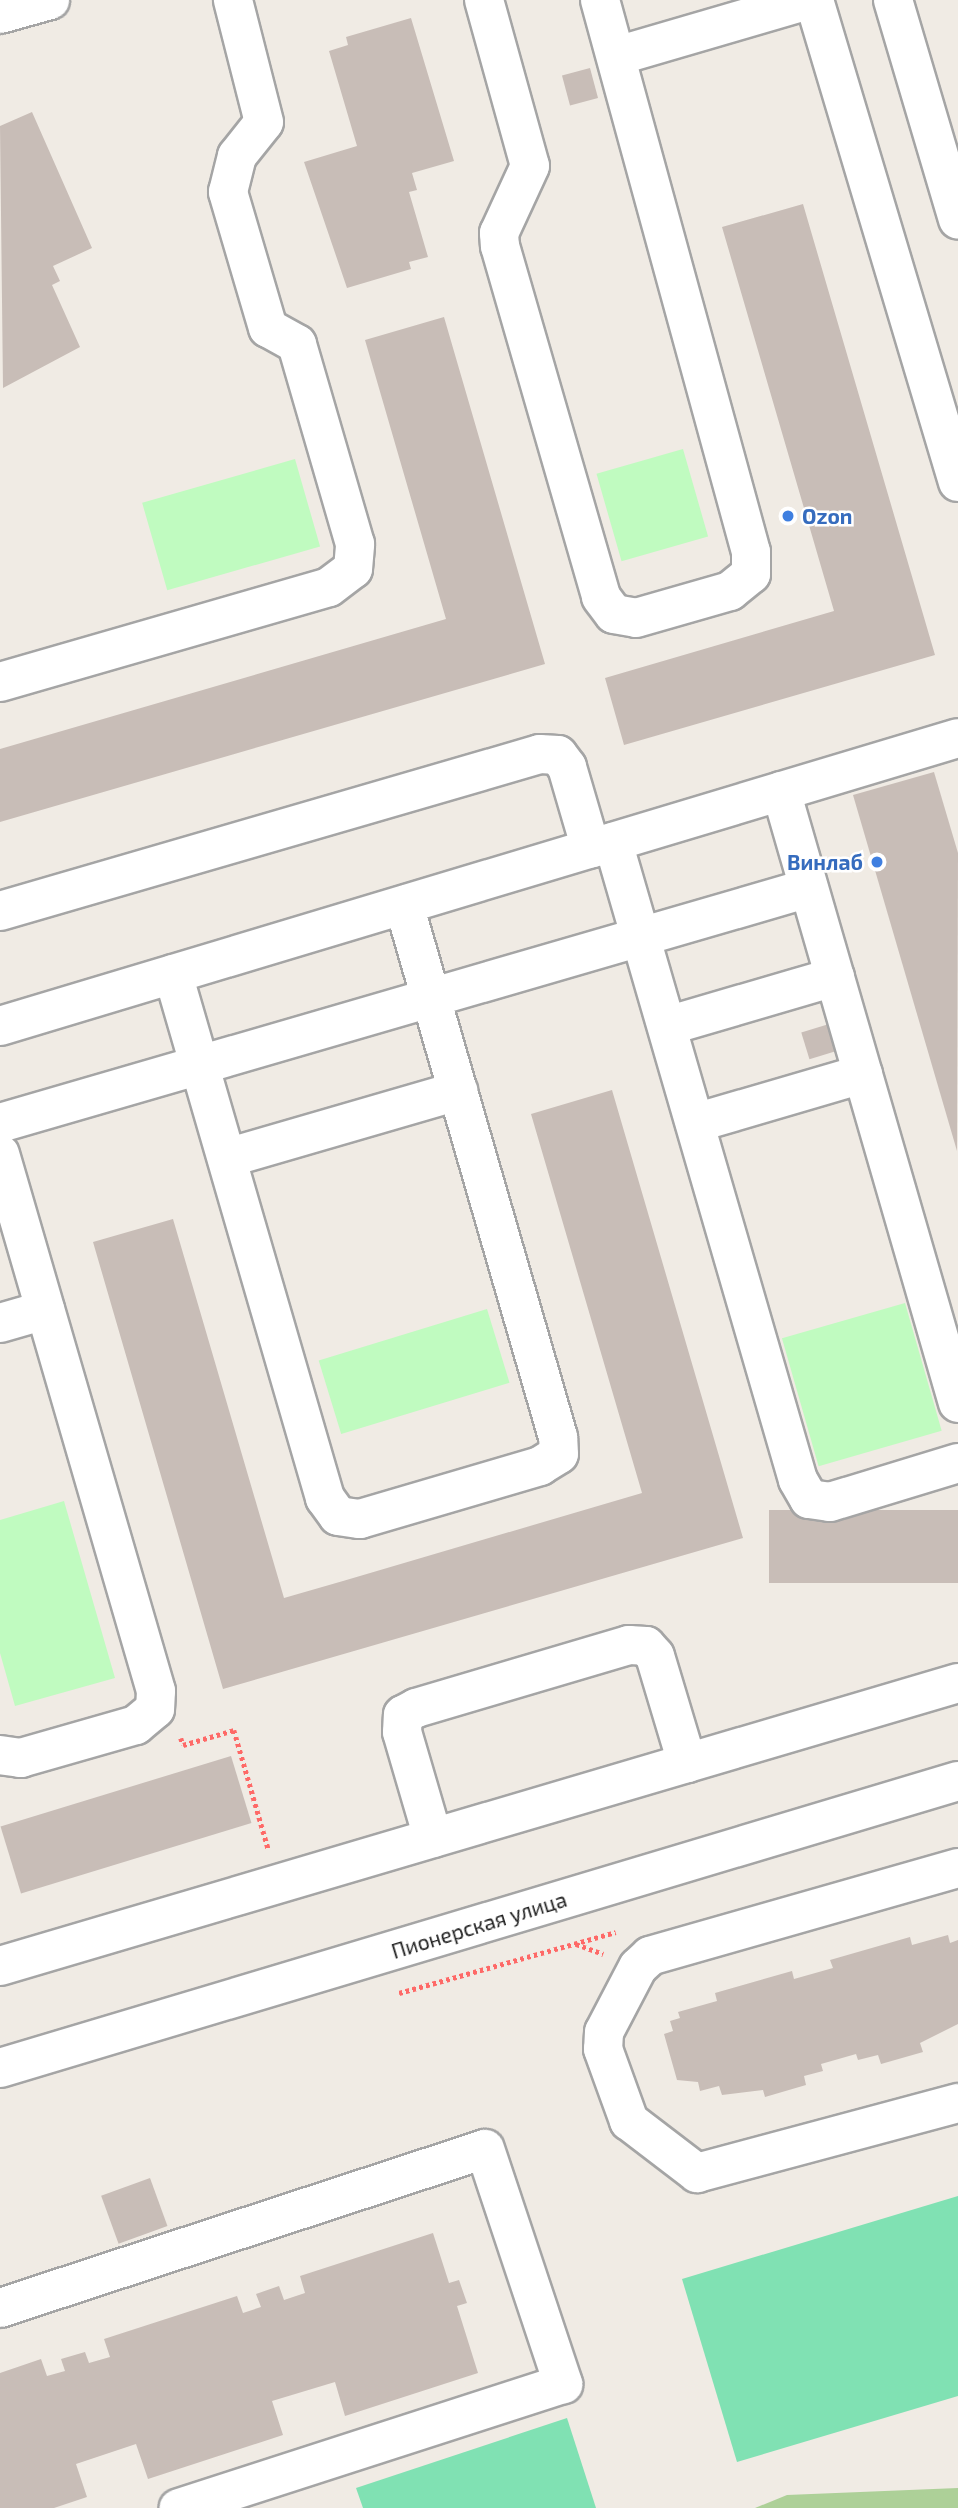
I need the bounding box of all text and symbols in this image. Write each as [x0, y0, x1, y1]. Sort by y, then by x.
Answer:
place label: Ozon [802, 503, 852, 529]
marker: Ozon [780, 508, 796, 524]
place label: Винлаб [787, 849, 863, 875]
marker: Винлаб [869, 854, 885, 870]
street label: Пионерская улица [388, 1886, 570, 1964]

